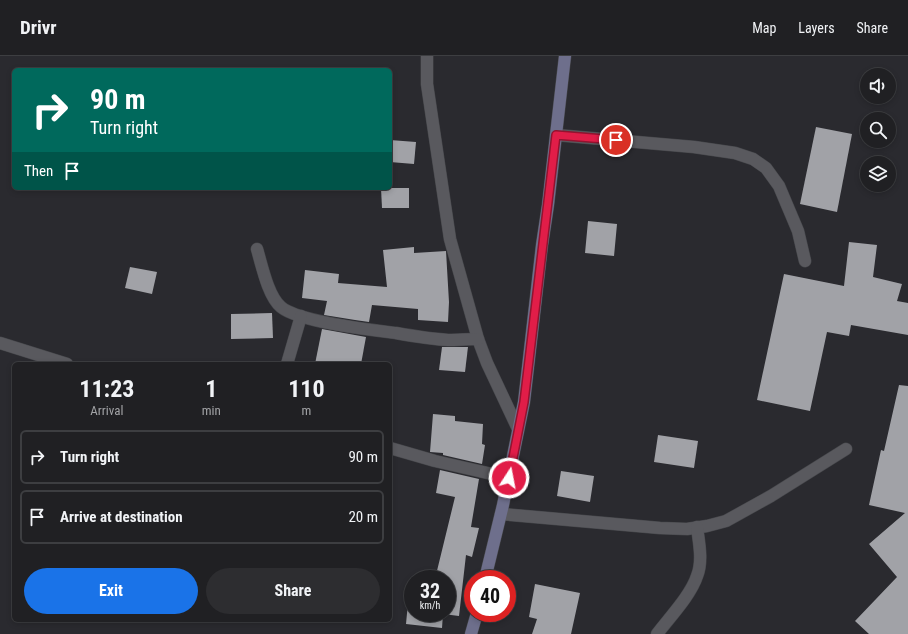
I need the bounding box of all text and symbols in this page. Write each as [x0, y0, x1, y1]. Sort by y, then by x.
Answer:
text: Drivr [20, 16, 57, 39]
text: Map [752, 20, 776, 36]
text: Layers [798, 20, 835, 36]
text: Share [857, 20, 888, 36]
map controls [860, 68, 896, 192]
button: sound [860, 68, 896, 104]
text: 90 m [90, 83, 146, 116]
icon: right [24, 84, 76, 136]
button: search [860, 112, 896, 148]
text: Turn right [90, 117, 158, 138]
pin [599, 123, 633, 157]
icon: arrive [605, 129, 627, 151]
button: layers [860, 156, 896, 192]
icon: arrive [61, 160, 83, 182]
text: Then [24, 162, 53, 180]
text: 11:23 [79, 375, 134, 403]
text: 1 [205, 375, 217, 403]
text: 110 [288, 375, 325, 403]
text: Arrival [90, 403, 123, 418]
text: min [202, 403, 221, 418]
text: m [302, 403, 311, 418]
icon: right [26, 446, 48, 468]
text: Turn right [60, 448, 119, 466]
text: 90 m [348, 448, 378, 466]
position arrow [488, 457, 530, 499]
icon: arrive [26, 506, 48, 528]
text: Arrive at destination [60, 508, 183, 526]
text: 20 m [348, 508, 378, 526]
button: Exit [24, 568, 198, 614]
button: Share [206, 568, 380, 614]
speed limit sign: 40 [464, 570, 516, 622]
text: 32 [420, 579, 440, 603]
text: km/h [420, 600, 440, 611]

